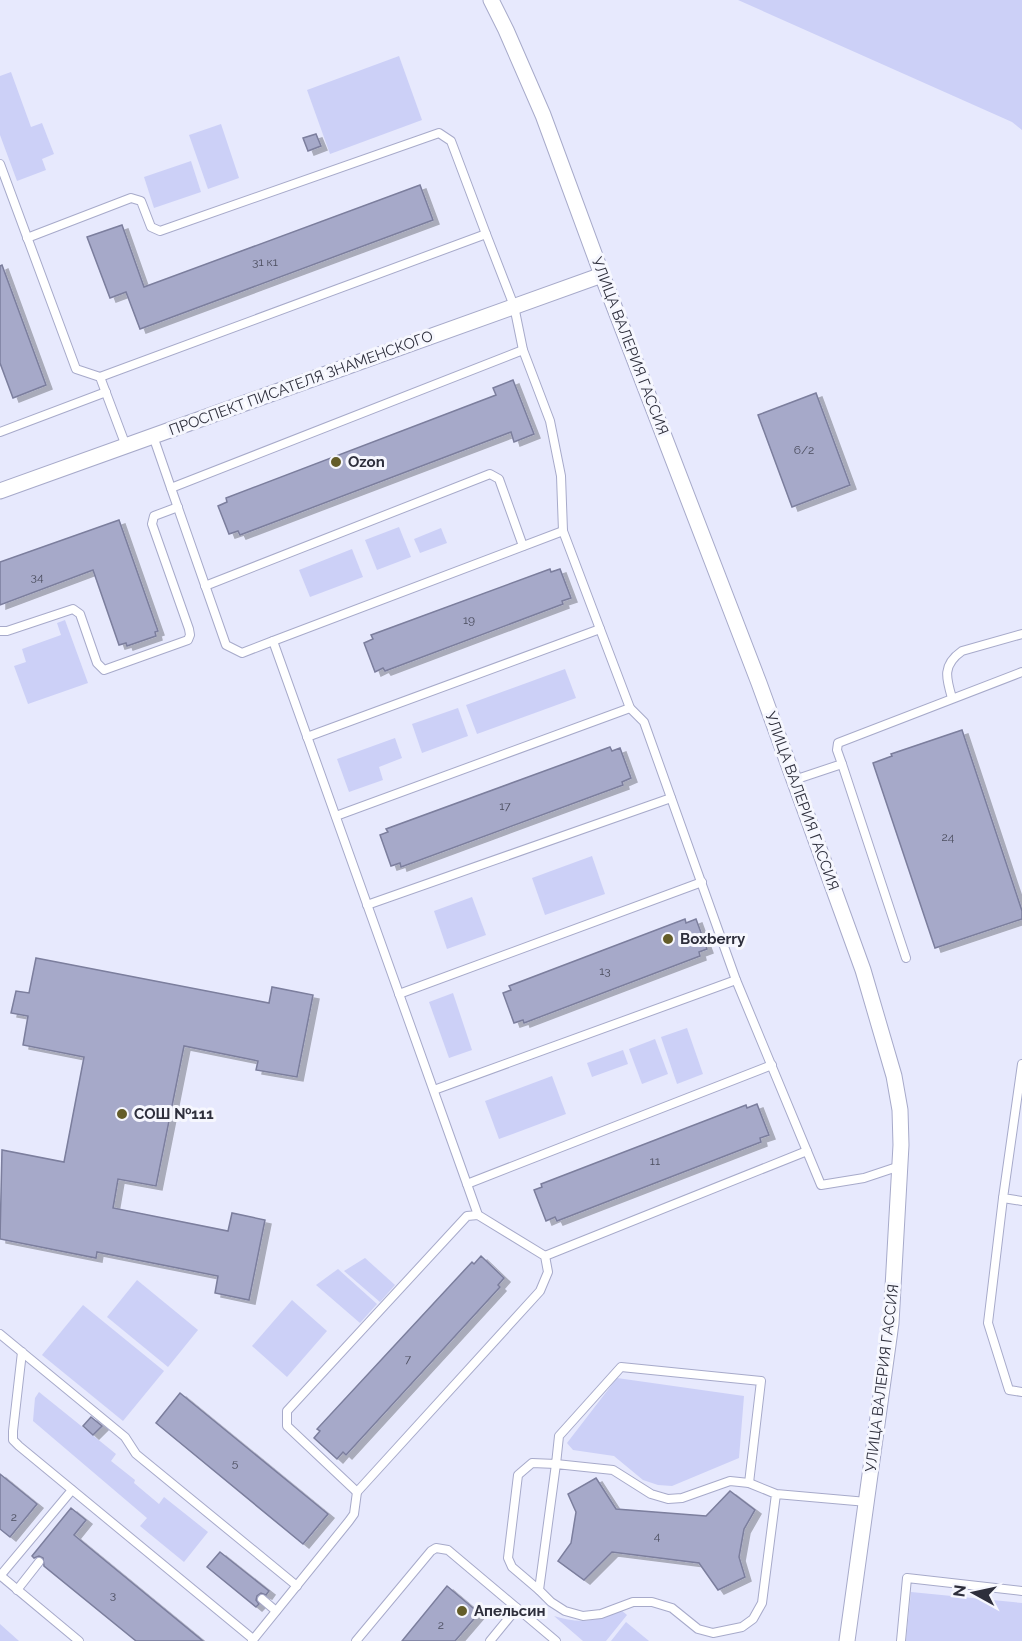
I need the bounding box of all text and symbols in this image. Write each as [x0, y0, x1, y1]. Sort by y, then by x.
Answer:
house number: 31 к1 [252, 255, 278, 269]
street label: УЛИЦА ВАЛЕРИЯ ГАССИЯ [588, 255, 672, 437]
street label: ПРОСПЕКТ ПИСАТЕЛЯ ЗНАМЕНСКОГО [167, 327, 435, 439]
house number: 6/2 [794, 443, 814, 457]
place label: Ozon [348, 453, 385, 471]
marker: Ozon [329, 455, 343, 469]
house number: 34 [31, 570, 44, 584]
house number: 19 [463, 613, 475, 627]
street label: УЛИЦА ВАЛЕРИЯ ГАССИЯ [761, 709, 843, 893]
house number: 17 [499, 799, 511, 813]
house number: 24 [942, 830, 955, 844]
place label: Boxberry [680, 930, 746, 948]
marker: Boxberry [661, 932, 675, 946]
house number: 13 [599, 964, 611, 978]
place label: СОШ №111 [134, 1105, 214, 1123]
marker: СОШ №111 [115, 1107, 129, 1121]
house number: 11 [650, 1154, 660, 1168]
street label: УЛИЦА ВАЛЕРИЯ ГАССИЯ [862, 1283, 902, 1473]
house number: 7 [405, 1352, 412, 1366]
house number: 5 [232, 1456, 239, 1470]
house number: 2 [11, 1510, 17, 1524]
house number: 4 [654, 1529, 661, 1543]
north arrow [944, 1563, 1004, 1623]
text: N [949, 1584, 970, 1598]
house number: 3 [110, 1588, 116, 1602]
place label: Апельсин [474, 1602, 546, 1620]
marker: Апельсин [455, 1604, 469, 1618]
house number: 2 [438, 1618, 444, 1632]

